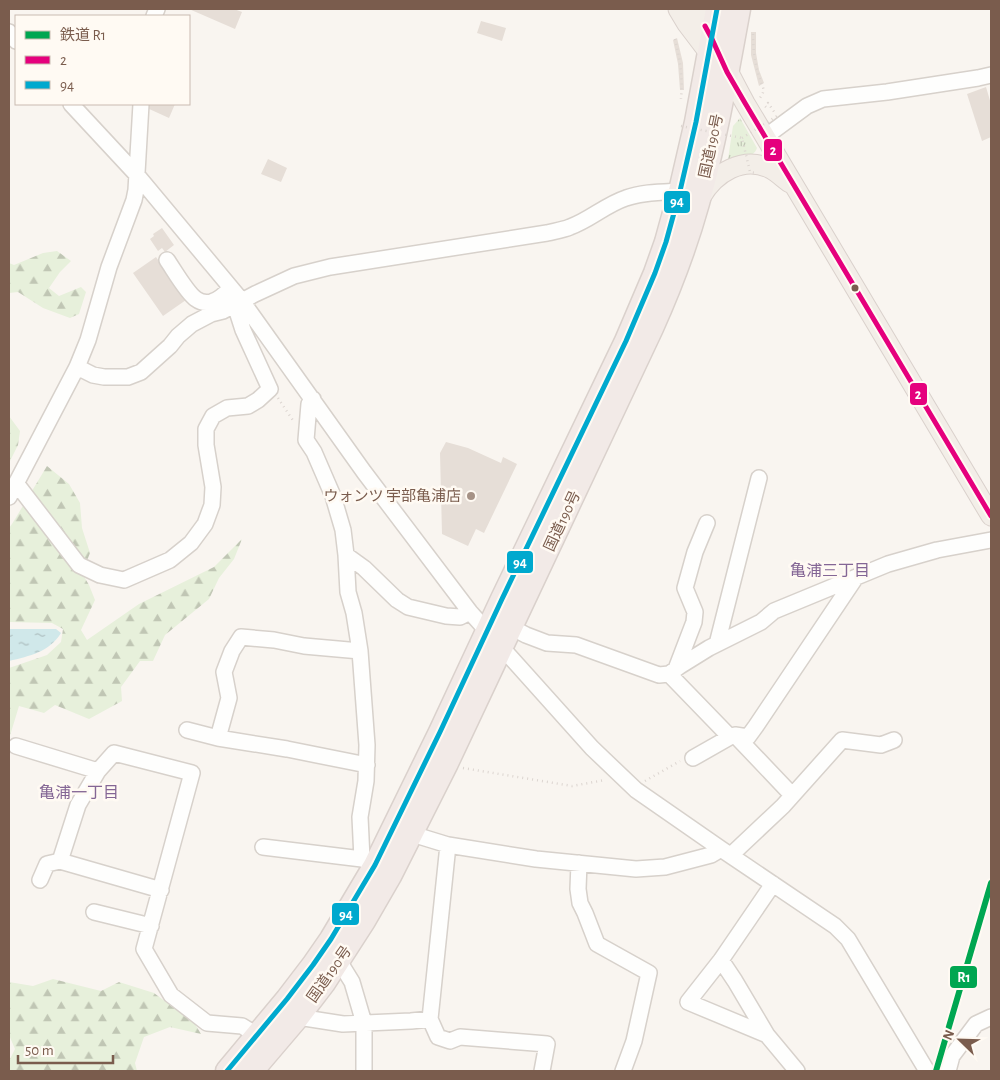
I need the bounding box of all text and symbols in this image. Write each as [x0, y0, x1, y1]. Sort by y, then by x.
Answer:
legend [15, 15, 190, 105]
text: 鉄道 R1 [60, 27, 106, 43]
text: 2 [60, 53, 67, 68]
text: 94 [60, 78, 74, 93]
street label: 国道190号 [696, 112, 726, 180]
line badge: 2 [763, 138, 783, 162]
text: 2 [770, 144, 777, 158]
line badge: 94 [663, 190, 691, 214]
text: 94 [670, 195, 684, 209]
unlabelled marker [850, 283, 860, 293]
line badge: 2 [909, 382, 928, 406]
text: 2 [915, 388, 922, 402]
place label: ウォンツ 宇部亀浦店 [324, 487, 461, 504]
street label: 国道190号 [541, 488, 583, 554]
marker: ウォンツ 宇部亀浦店 [465, 490, 477, 502]
line badge: 94 [506, 550, 534, 574]
text: 94 [513, 556, 527, 570]
district label: 亀浦三丁目 [790, 562, 870, 579]
district label: 亀浦一丁目 [39, 784, 119, 801]
line badge: 94 [331, 902, 360, 926]
text: 94 [339, 908, 353, 922]
street label: 国道190号 [304, 943, 354, 1005]
line badge: R1 [949, 965, 978, 989]
text: R1 [957, 971, 971, 985]
north arrow [935, 1015, 985, 1065]
text: N [941, 1028, 957, 1043]
scale bar [18, 1032, 112, 1064]
text: 50 m [25, 1043, 54, 1058]

